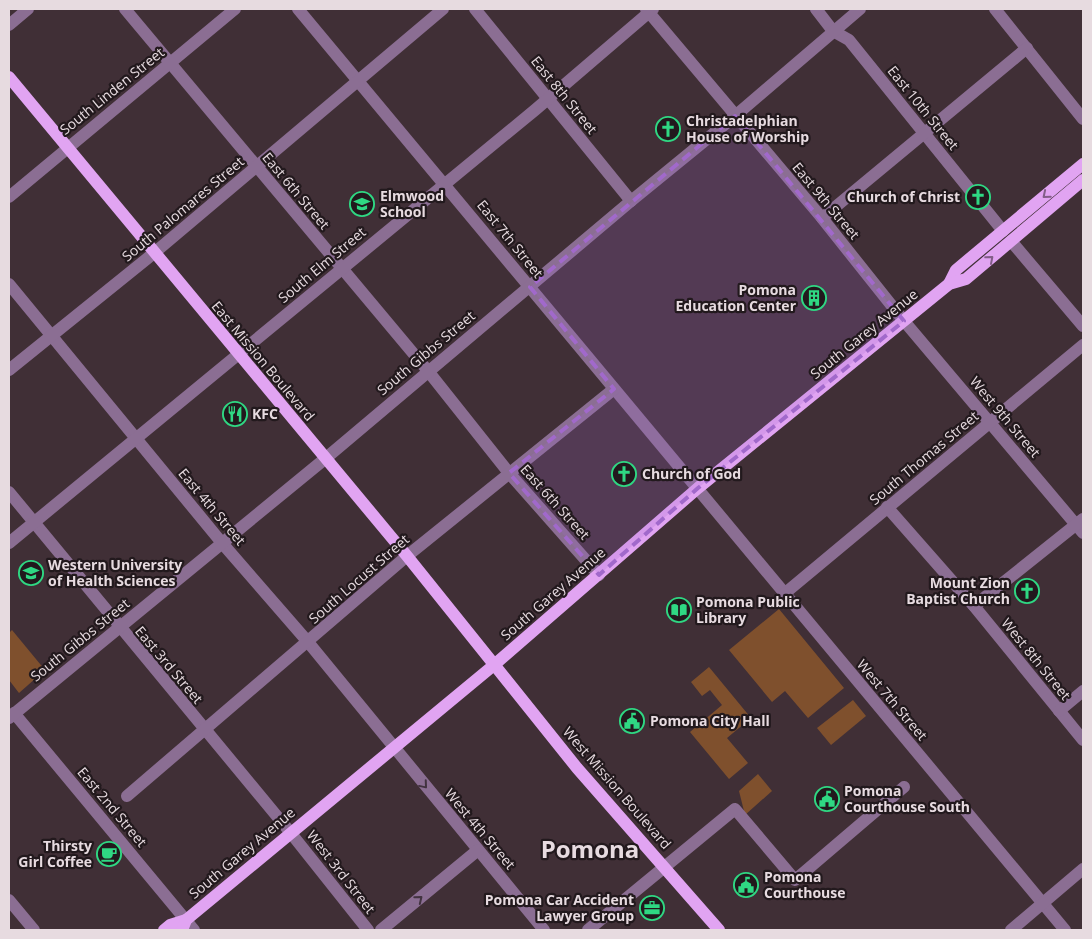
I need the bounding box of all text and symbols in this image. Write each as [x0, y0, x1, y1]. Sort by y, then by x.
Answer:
street label: South Linden Street [56, 43, 168, 139]
street label: East 8th Street [527, 52, 602, 138]
street label: East 10th Street [884, 62, 963, 154]
place label: Christadelphian House of Worship [686, 111, 809, 146]
church icon: Christadelphian House of Worship [655, 116, 681, 142]
street label: East 6th Street [259, 148, 334, 233]
street label: South Palomares Street [118, 152, 248, 265]
street label: East 9th Street [789, 158, 864, 243]
church icon: Church of Christ [965, 184, 991, 210]
place label: Elmwood School [380, 186, 444, 221]
place label: Church of Christ [847, 187, 960, 206]
one-way arrow [1043, 190, 1052, 198]
school or university icon: Elmwood School [349, 191, 375, 217]
street label: East 7th Street [473, 196, 548, 282]
street label: South Elm Street [274, 222, 370, 307]
one-way arrow [984, 256, 993, 265]
place label: Pomona Education Center [675, 280, 797, 315]
street label: South Garey Avenue [806, 284, 921, 383]
building icon: Pomona Education Center [801, 285, 827, 311]
street label: East Mission Boulevard [208, 297, 319, 425]
street label: South Gibbs Street [373, 306, 479, 399]
street label: West 9th Street [966, 372, 1045, 461]
restaurant icon: KFC [222, 401, 248, 427]
place label: KFC [252, 404, 278, 423]
street label: South Thomas Street [865, 406, 982, 509]
street label: East 6th Street [516, 460, 594, 543]
church icon: Church of God [611, 461, 637, 487]
street label: East 4th Street [175, 464, 250, 549]
place label: Church of God [642, 464, 741, 483]
street label: South Locust Street [304, 530, 413, 628]
street label: South Garey Avenue [496, 543, 609, 644]
place label: Western University of Health Sciences [48, 555, 182, 590]
school or university icon: Western University of Health Sciences [18, 560, 44, 586]
place label: Mount Zion Baptist Church [906, 573, 1010, 608]
church icon: Mount Zion Baptist Church [1014, 578, 1040, 604]
place label: Pomona Public Library [696, 592, 800, 627]
street label: South Gibbs Street [26, 594, 133, 685]
library icon: Pomona Public Library [666, 597, 692, 623]
street label: West 8th Street [997, 614, 1075, 704]
street label: East 3rd Street [131, 622, 207, 708]
street label: West 7th Street [853, 655, 932, 744]
public building icon: Pomona City Hall [619, 708, 645, 734]
place label: Pomona City Hall [650, 711, 770, 730]
street label: West Mission Boulevard [559, 722, 676, 853]
street label: East 2nd Street [73, 763, 151, 851]
one-way arrow [419, 779, 427, 788]
place label: Pomona Courthouse South [844, 781, 970, 816]
street label: West 4th Street [441, 784, 520, 873]
public building icon: Pomona Courthouse South [814, 786, 840, 812]
street label: South Garey Avenue [185, 803, 299, 903]
street label: West 3rd Street [303, 826, 380, 917]
district label: Pomona [541, 832, 639, 865]
place label: Thirsty Girl Coffee [18, 836, 92, 871]
cafe icon: Thirsty Girl Coffee [96, 841, 122, 867]
place label: Pomona Courthouse [764, 867, 846, 902]
public building icon: Pomona Courthouse [733, 872, 759, 898]
place label: Pomona Car Accident Lawyer Group [485, 890, 634, 925]
office icon: Pomona Car Accident Lawyer Group [639, 895, 665, 921]
one-way arrow [413, 897, 422, 905]

